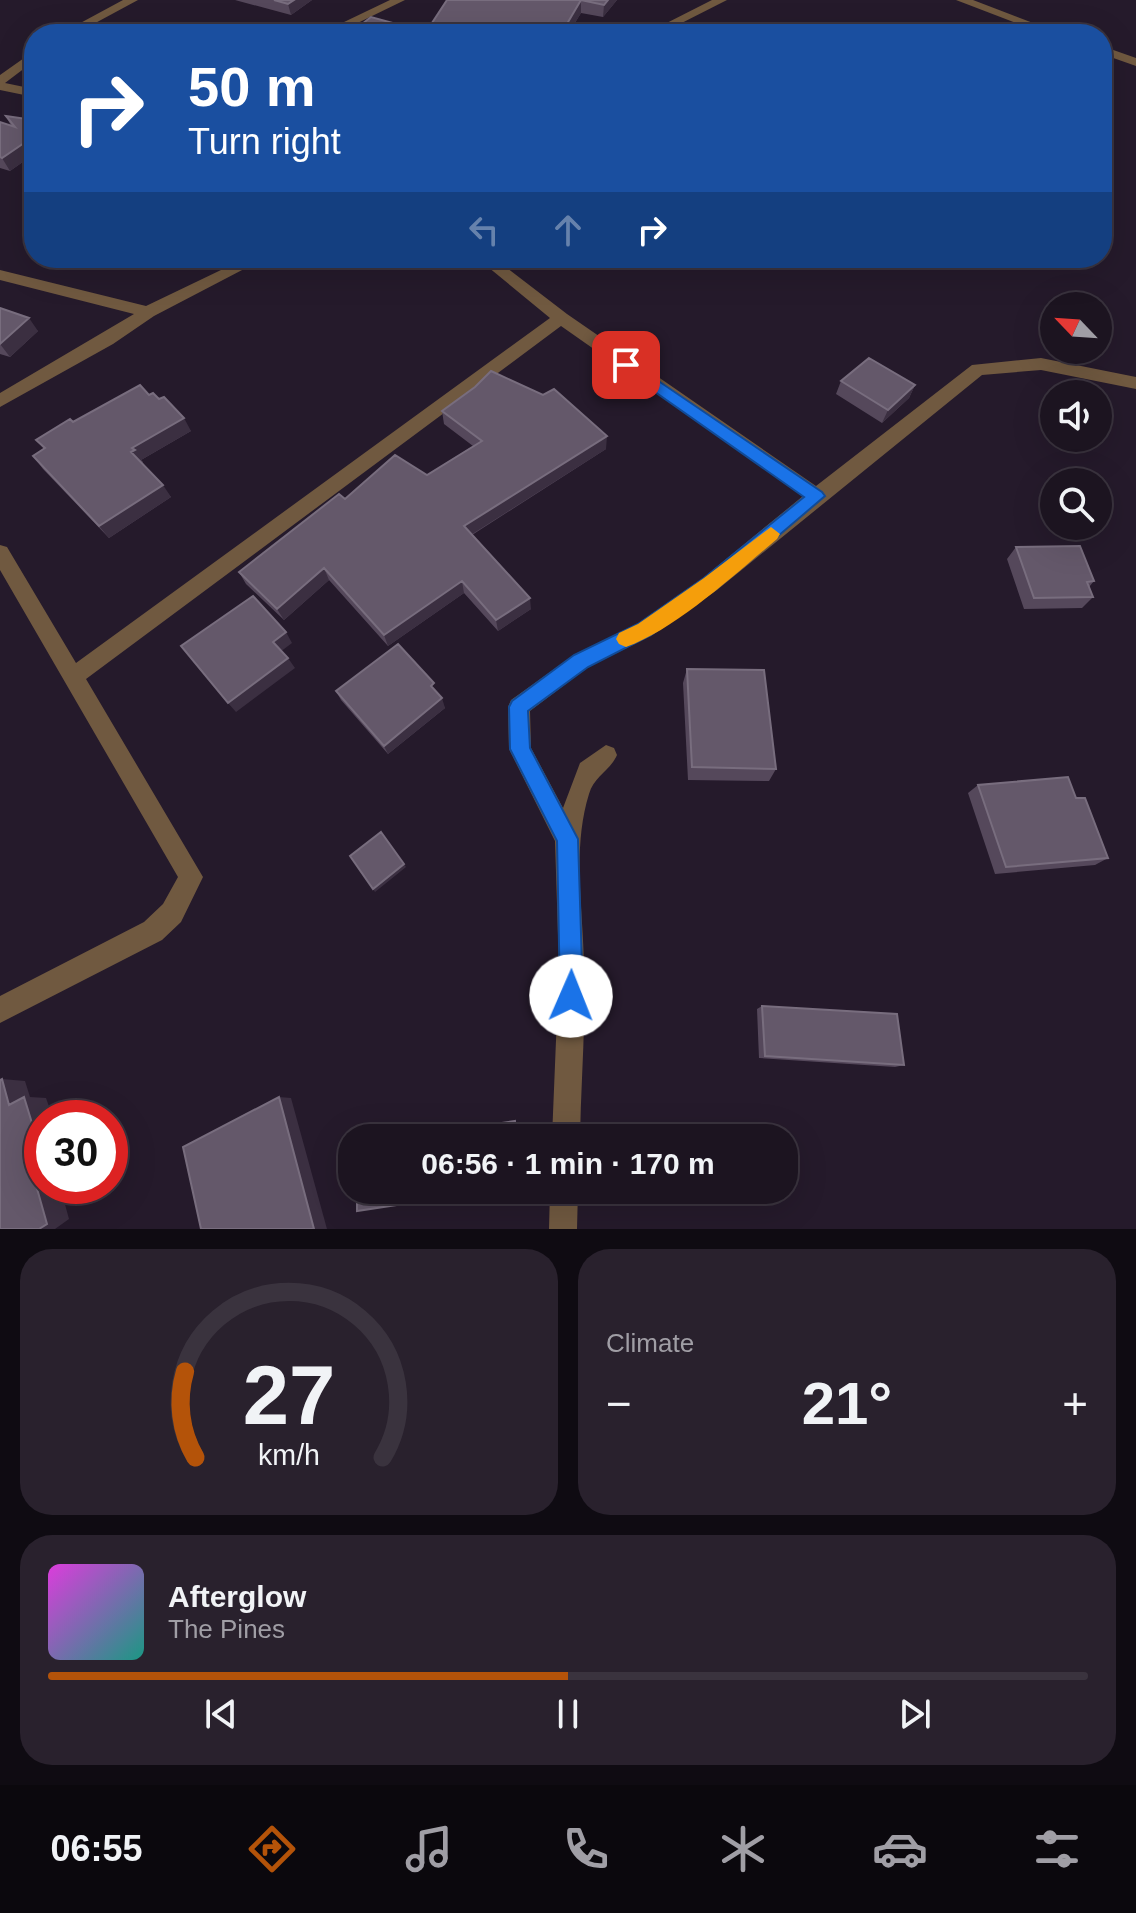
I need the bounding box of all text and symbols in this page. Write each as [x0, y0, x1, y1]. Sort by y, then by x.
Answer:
text: 50 m [188, 55, 316, 118]
icon: right [56, 56, 160, 160]
text: Turn right [188, 121, 341, 162]
icon: left [462, 208, 506, 252]
icon: ahead [546, 208, 590, 252]
icon: right [630, 208, 674, 252]
north arrow [1040, 292, 1112, 364]
map controls [1040, 292, 1112, 540]
pin [592, 331, 660, 399]
icon: arrive [604, 343, 648, 387]
button: sound [1040, 380, 1112, 452]
button: search [1040, 468, 1112, 540]
position arrow [529, 954, 613, 1038]
speed limit sign: 30 [24, 1100, 128, 1204]
text: 06:56 · 1 min · 170 m [421, 1147, 715, 1180]
text: Climate [606, 1328, 694, 1358]
text: 27 [243, 1349, 335, 1442]
text: 21° [802, 1370, 892, 1437]
text: − [606, 1379, 632, 1428]
text: + [1062, 1379, 1088, 1428]
text: km/h [258, 1439, 320, 1471]
text: Afterglow [168, 1580, 306, 1613]
text: The Pines [168, 1614, 285, 1644]
icon: previous [199, 1692, 243, 1736]
icon: pause [546, 1692, 590, 1736]
icon: next [893, 1692, 937, 1736]
icon: directions [244, 1821, 300, 1877]
icon: music [401, 1821, 457, 1877]
icon: phone [558, 1821, 614, 1877]
icon: climate [715, 1821, 771, 1877]
icon: car [872, 1821, 928, 1877]
icon: filters [1029, 1821, 1085, 1877]
text: 06:55 [51, 1828, 143, 1869]

